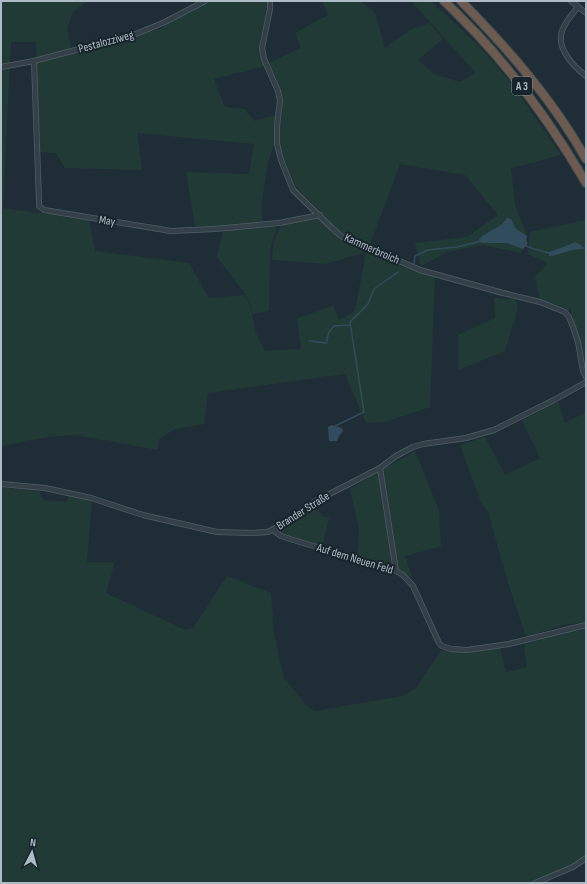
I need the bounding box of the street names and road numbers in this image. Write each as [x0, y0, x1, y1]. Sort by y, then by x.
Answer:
street label: Pestalozziweg [77, 27, 136, 57]
road number: A 3 [512, 77, 532, 95]
street label: May [98, 212, 117, 230]
street label: Kammerbroich [342, 230, 402, 268]
street label: Brander Straße [274, 489, 333, 533]
street label: Auf dem Neuen Feld [314, 540, 395, 578]

